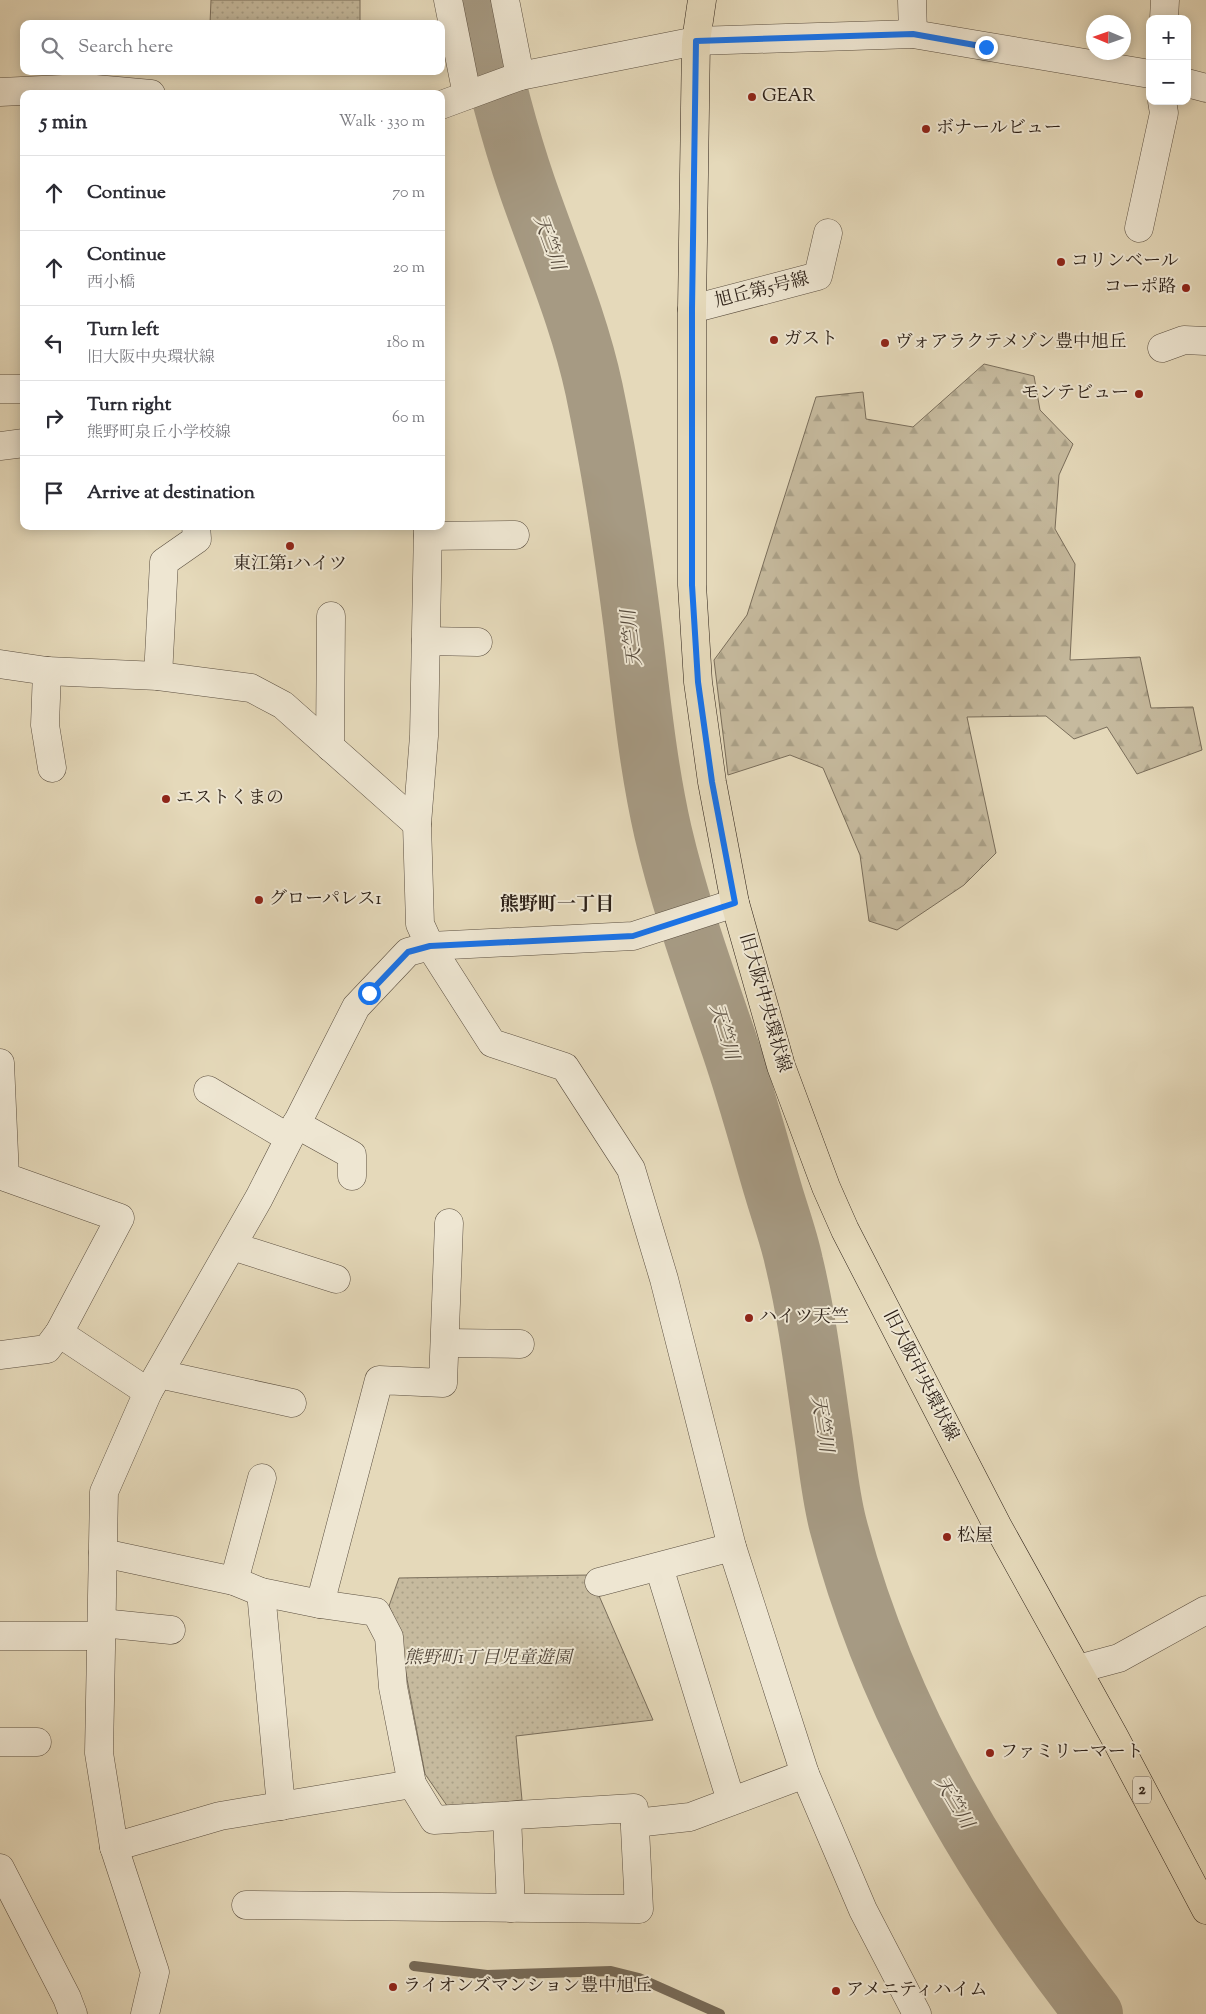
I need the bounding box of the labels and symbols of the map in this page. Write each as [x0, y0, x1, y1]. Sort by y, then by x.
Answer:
north arrow [1086, 15, 1131, 60]
route end [975, 36, 998, 59]
place label: GEAR [762, 84, 815, 110]
marker: GEAR [746, 91, 758, 103]
place label: ボナールビュー [936, 116, 1062, 142]
marker: ボナールビュー [920, 123, 932, 135]
water label: 天竺川 [526, 212, 571, 276]
place label: コリンベール [1071, 249, 1179, 275]
marker: コリンベール [1055, 256, 1067, 268]
street label: 旭丘第5号線 [712, 267, 812, 315]
place label: コーポ路 [1104, 275, 1176, 301]
marker: コーポ路 [1180, 282, 1192, 294]
place label: ガスト [784, 327, 838, 353]
place label: ヴォアラクテメゾン豊中旭丘 [895, 330, 1127, 356]
marker: ガスト [768, 334, 780, 346]
marker: ヴォアラクテメゾン豊中旭丘 [879, 337, 891, 349]
place label: モンテビュー [1021, 381, 1129, 407]
marker: モンテビュー [1133, 388, 1145, 400]
marker: 東江第1ハイツ [284, 540, 296, 552]
place label: 東江第1ハイツ [233, 552, 347, 578]
water label: 天竺川 [616, 606, 650, 668]
place label: エストくまの [176, 786, 284, 812]
marker: エストくまの [160, 793, 172, 805]
place label: グローパレス1 [269, 887, 382, 913]
district label: 熊野町一丁目 [500, 892, 614, 919]
marker: グローパレス1 [253, 894, 265, 906]
street label: 旧大阪中央環状線 [732, 930, 796, 1076]
route start [358, 982, 381, 1005]
water label: 天竺川 [702, 1001, 745, 1065]
place label: ハイツ天竺 [759, 1305, 849, 1331]
street label: 旧大阪中央環状線 [876, 1306, 964, 1446]
marker: ハイツ天竺 [743, 1312, 755, 1324]
water label: 天竺川 [803, 1394, 839, 1456]
place label: 松屋 [957, 1524, 993, 1550]
marker: 松屋 [941, 1531, 953, 1543]
park label: 熊野町1丁目児童遊園 [404, 1646, 575, 1672]
place label: ファミリーマート [1000, 1740, 1144, 1766]
marker: ファミリーマート [984, 1747, 996, 1759]
water label: 天竺川 [927, 1772, 980, 1836]
road number: 2 [1133, 1776, 1151, 1804]
place label: ライオンズマンション豊中旭丘 [403, 1974, 652, 2000]
place label: アメニティハイム [846, 1978, 987, 2004]
marker: ライオンズマンション豊中旭丘 [387, 1981, 399, 1993]
marker: アメニティハイム [830, 1985, 842, 1997]

